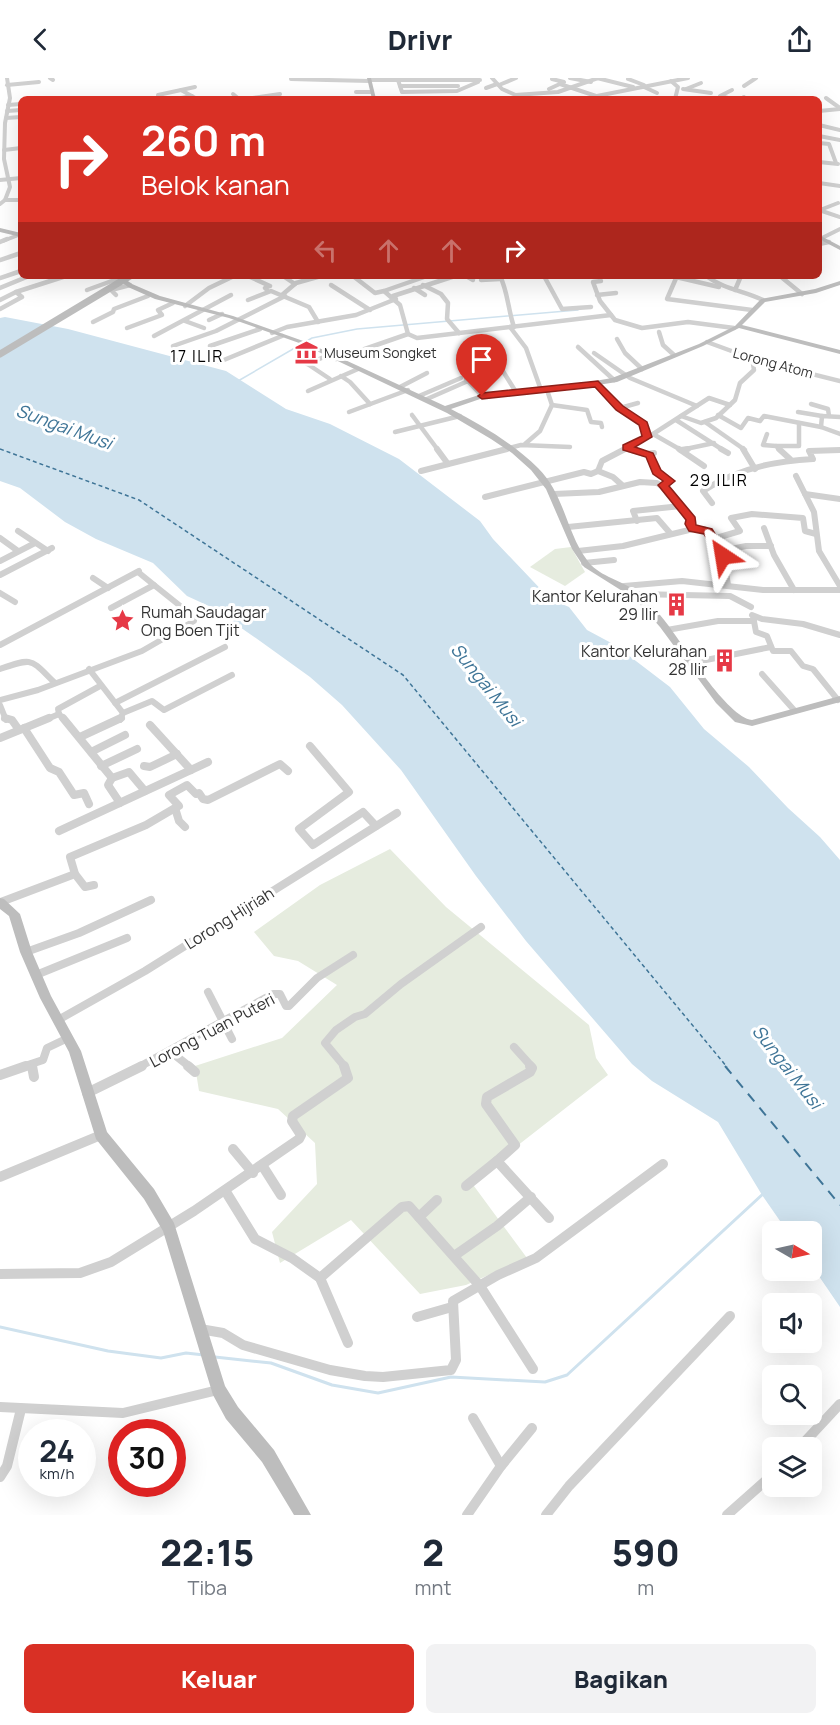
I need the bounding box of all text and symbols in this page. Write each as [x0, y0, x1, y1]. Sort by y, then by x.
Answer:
text: Drivr [388, 21, 452, 58]
icon: back [24, 23, 57, 56]
icon: share [783, 23, 816, 56]
text: 260 m [141, 111, 266, 169]
icon: right [42, 120, 120, 198]
text: Belok kanan [141, 166, 290, 203]
icon: left [309, 234, 342, 267]
icon: ahead [372, 234, 405, 267]
icon: ahead [435, 234, 468, 267]
icon: right [498, 234, 531, 267]
pin [456, 334, 507, 396]
museum icon: Museum Songket [293, 340, 319, 366]
place label: Museum Songket [324, 343, 437, 362]
icon: arrive [465, 343, 498, 376]
street label: Lorong Atom [731, 343, 815, 382]
district label: 17 ILIR [170, 345, 224, 367]
water label: Sungai Musi [13, 398, 118, 455]
district label: 29 ILIR [690, 469, 748, 491]
position arrow [691, 524, 755, 588]
place label: Kantor Kelurahan 29 Ilir [532, 585, 658, 625]
building icon: Kantor Kelurahan 29 Ilir [663, 592, 689, 618]
place label: Rumah Saudagar Ong Boen Tjit [141, 601, 267, 641]
place icon: Rumah Saudagar Ong Boen Tjit [110, 608, 136, 634]
water label: Sungai Musi [446, 638, 529, 733]
place label: Kantor Kelurahan 28 Ilir [581, 640, 707, 680]
building icon: Kantor Kelurahan 28 Ilir [712, 647, 738, 673]
street label: Lorong Hijriah [180, 882, 278, 954]
street label: Lorong Tuan Puteri [146, 988, 278, 1072]
water label: Sungai Musi [747, 1019, 830, 1116]
north arrow [762, 1221, 822, 1281]
map controls [762, 1221, 822, 1497]
button: sound [762, 1293, 822, 1353]
button: search [762, 1365, 822, 1425]
speed limit sign: 30 [108, 1419, 186, 1497]
text: 24 [39, 1430, 75, 1471]
button: layers [762, 1437, 822, 1497]
text: km/h [40, 1463, 74, 1484]
text: 22:15 [160, 1528, 254, 1577]
text: 2 [422, 1528, 444, 1577]
text: 590 [612, 1528, 680, 1577]
text: Tiba [188, 1574, 227, 1601]
text: mnt [415, 1574, 451, 1601]
text: m [637, 1574, 654, 1601]
button: Keluar [24, 1644, 414, 1713]
button: Bagikan [426, 1644, 816, 1713]

